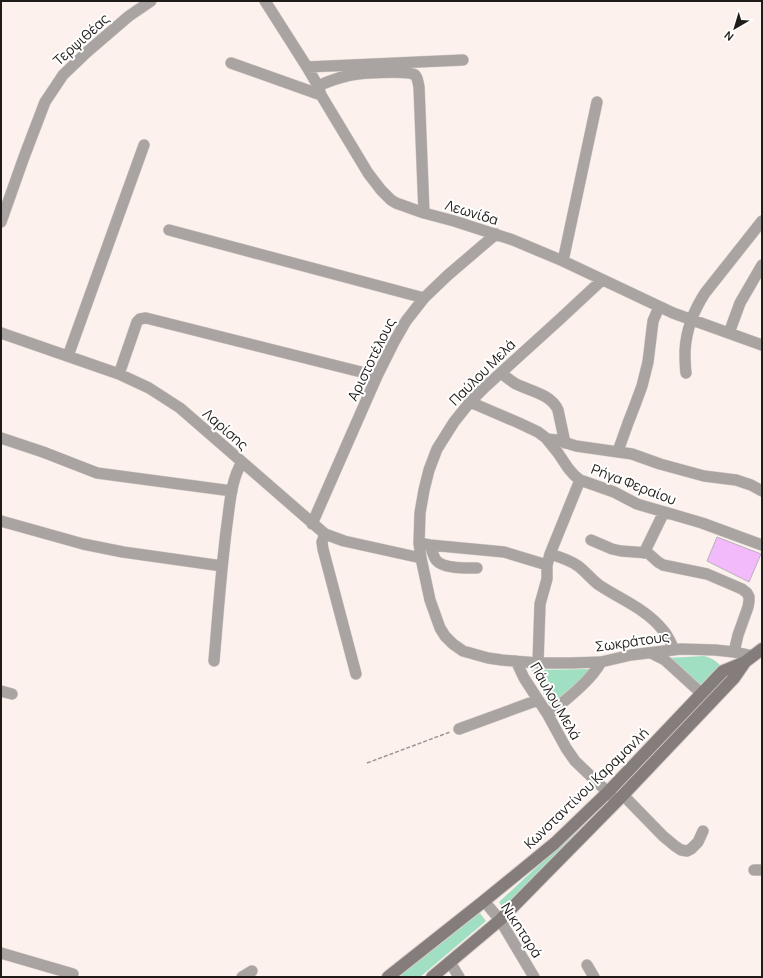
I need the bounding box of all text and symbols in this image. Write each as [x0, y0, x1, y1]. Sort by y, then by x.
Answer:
street label: Τερψιθέας [49, 8, 113, 69]
north arrow [715, 8, 755, 48]
text: N [721, 28, 736, 45]
street label: Λεωνίδα [443, 195, 501, 229]
street label: Αριστοτέλους [343, 314, 399, 404]
street label: Παύλου Μελά [445, 335, 519, 409]
street label: Λαρίσης [199, 404, 253, 454]
street label: Ρήγα Φεραίου [589, 459, 679, 509]
street label: Σωκράτους [594, 626, 671, 656]
street label: Πάυλου Μελά [526, 659, 586, 743]
street label: Κωνσταντίνου Καραμανλή [519, 723, 653, 853]
street label: Νικηταρά [497, 899, 547, 961]

